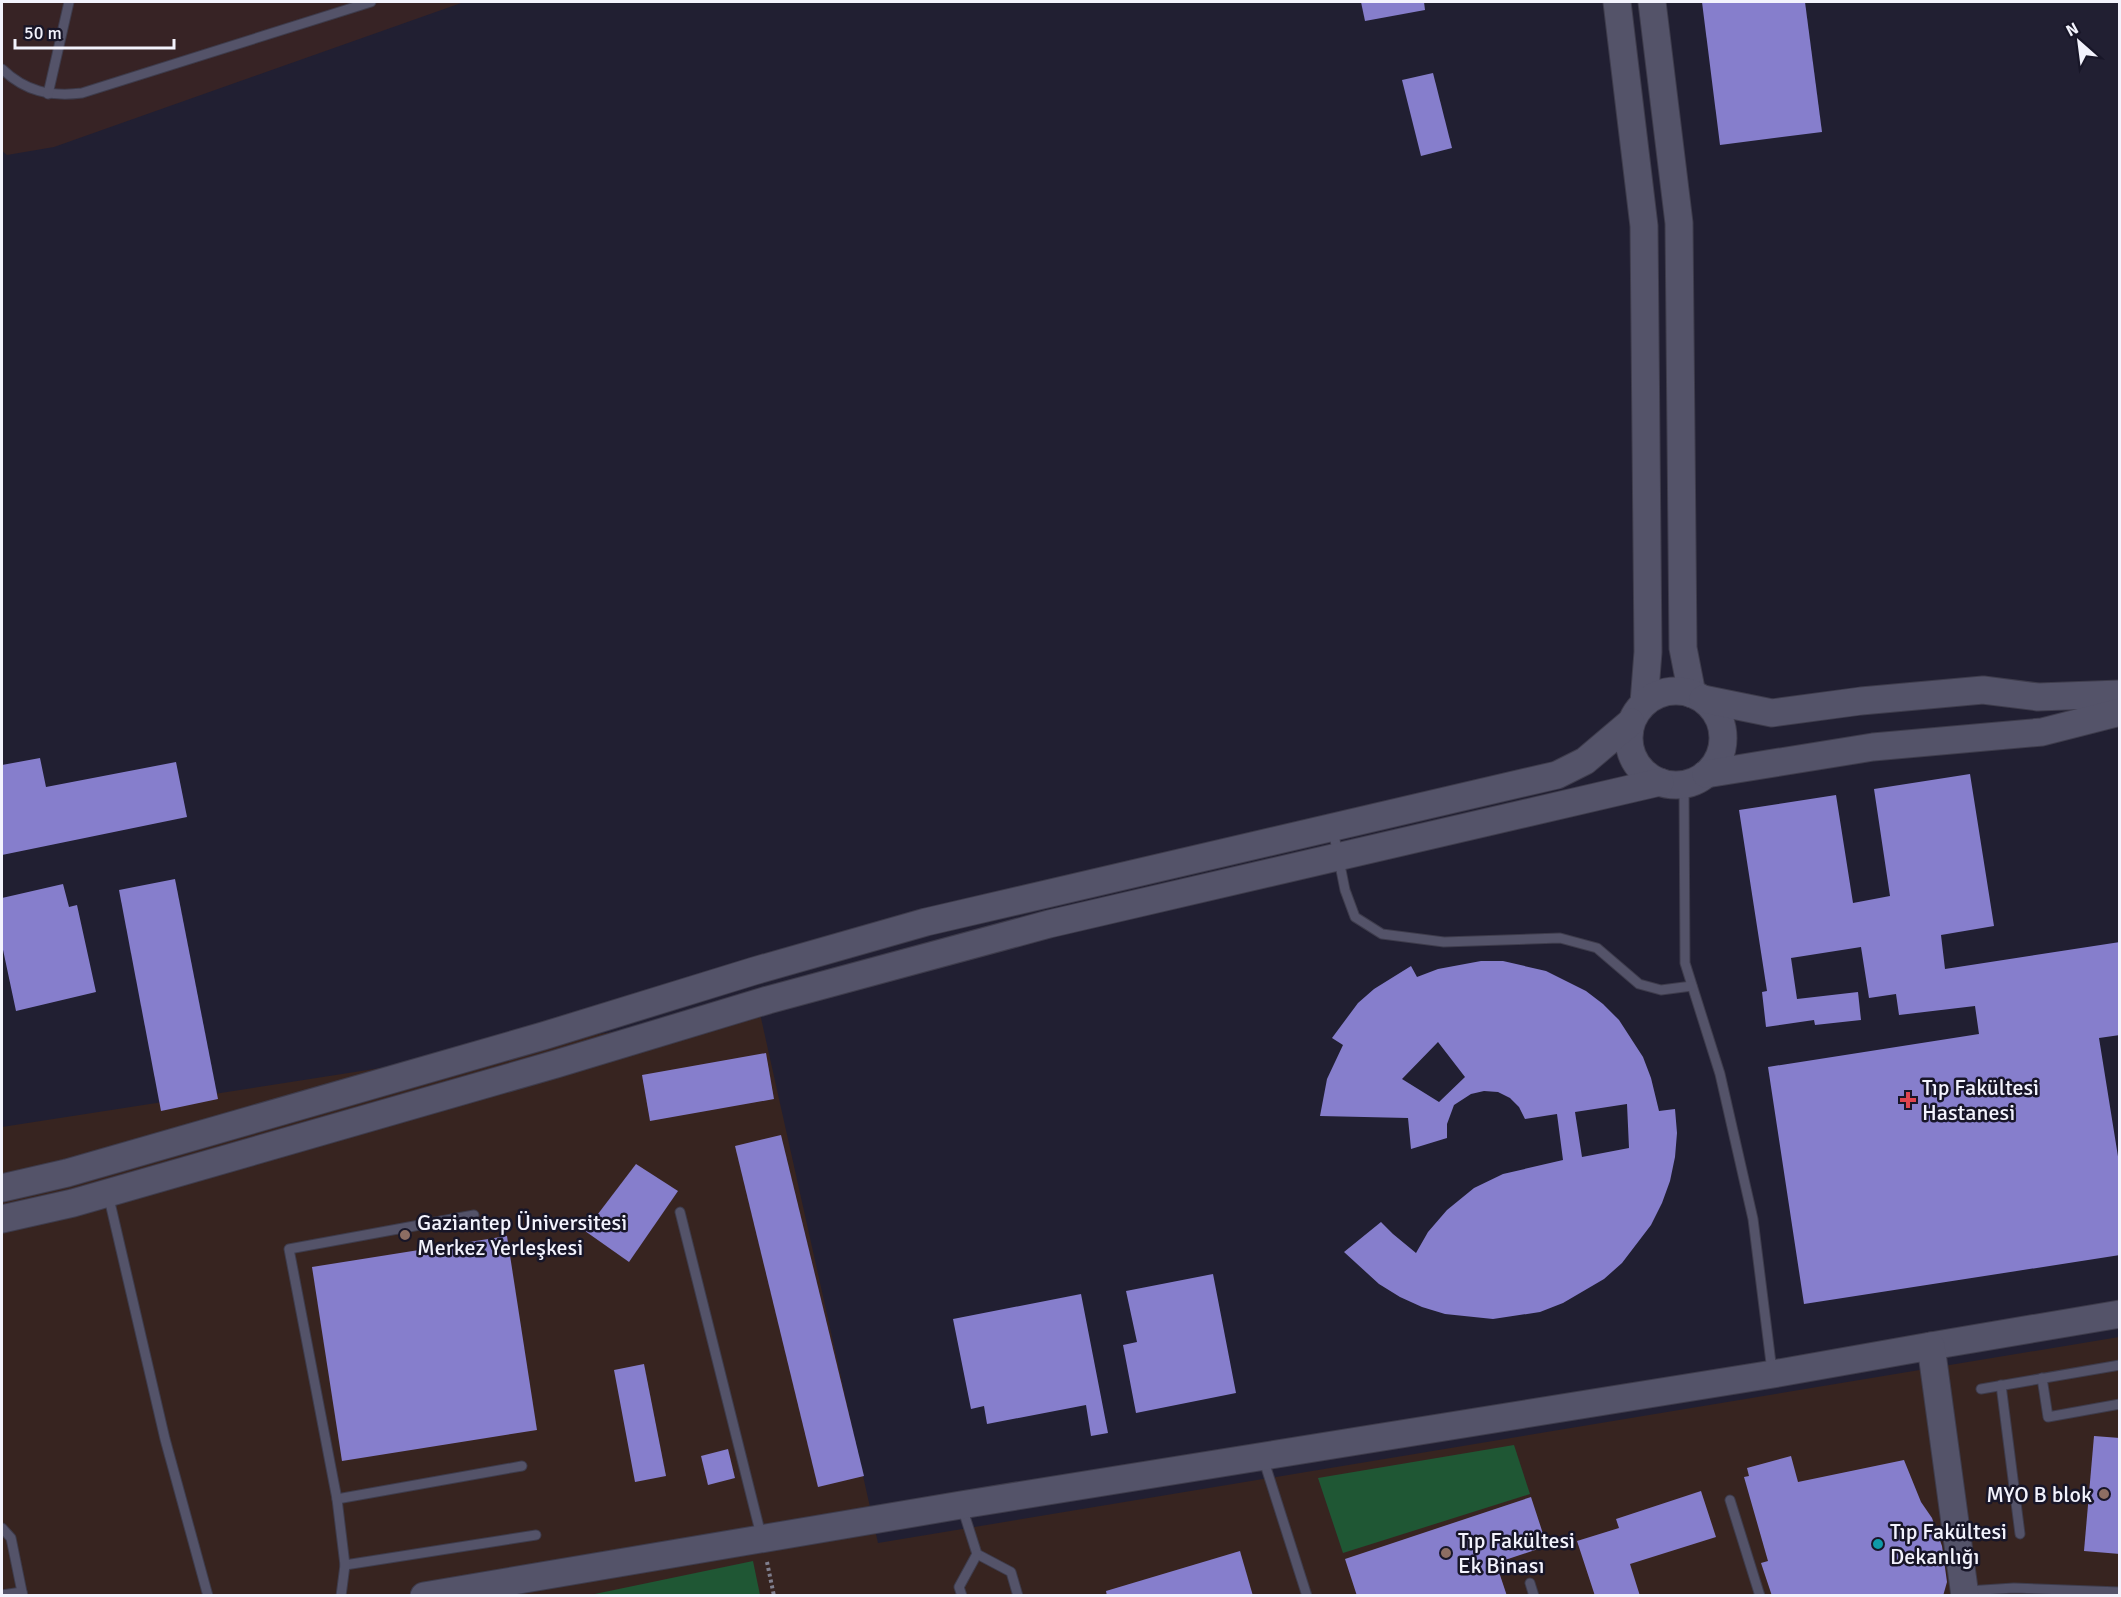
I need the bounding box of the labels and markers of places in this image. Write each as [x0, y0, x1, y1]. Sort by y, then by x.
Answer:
place label: Tıp Fakültesi Hastanesi [1922, 1074, 2039, 1126]
marker: Tıp Fakültesi Hastanesi [1899, 1091, 1917, 1109]
place label: Gaziantep Üniversitesi Merkez Yerleşkesi [417, 1209, 627, 1261]
marker: Gaziantep Üniversitesi Merkez Yerleşkesi [398, 1228, 412, 1242]
place label: MYO B blok [1986, 1481, 2092, 1508]
marker: MYO B blok [2097, 1487, 2111, 1501]
place label: Tıp Fakültesi Dekanlığı [1890, 1518, 2007, 1570]
place label: Tıp Fakültesi Ek Binası [1458, 1527, 1575, 1579]
marker: Tıp Fakültesi Dekanlığı [1871, 1537, 1885, 1551]
marker: Tıp Fakültesi Ek Binası [1439, 1546, 1453, 1560]

